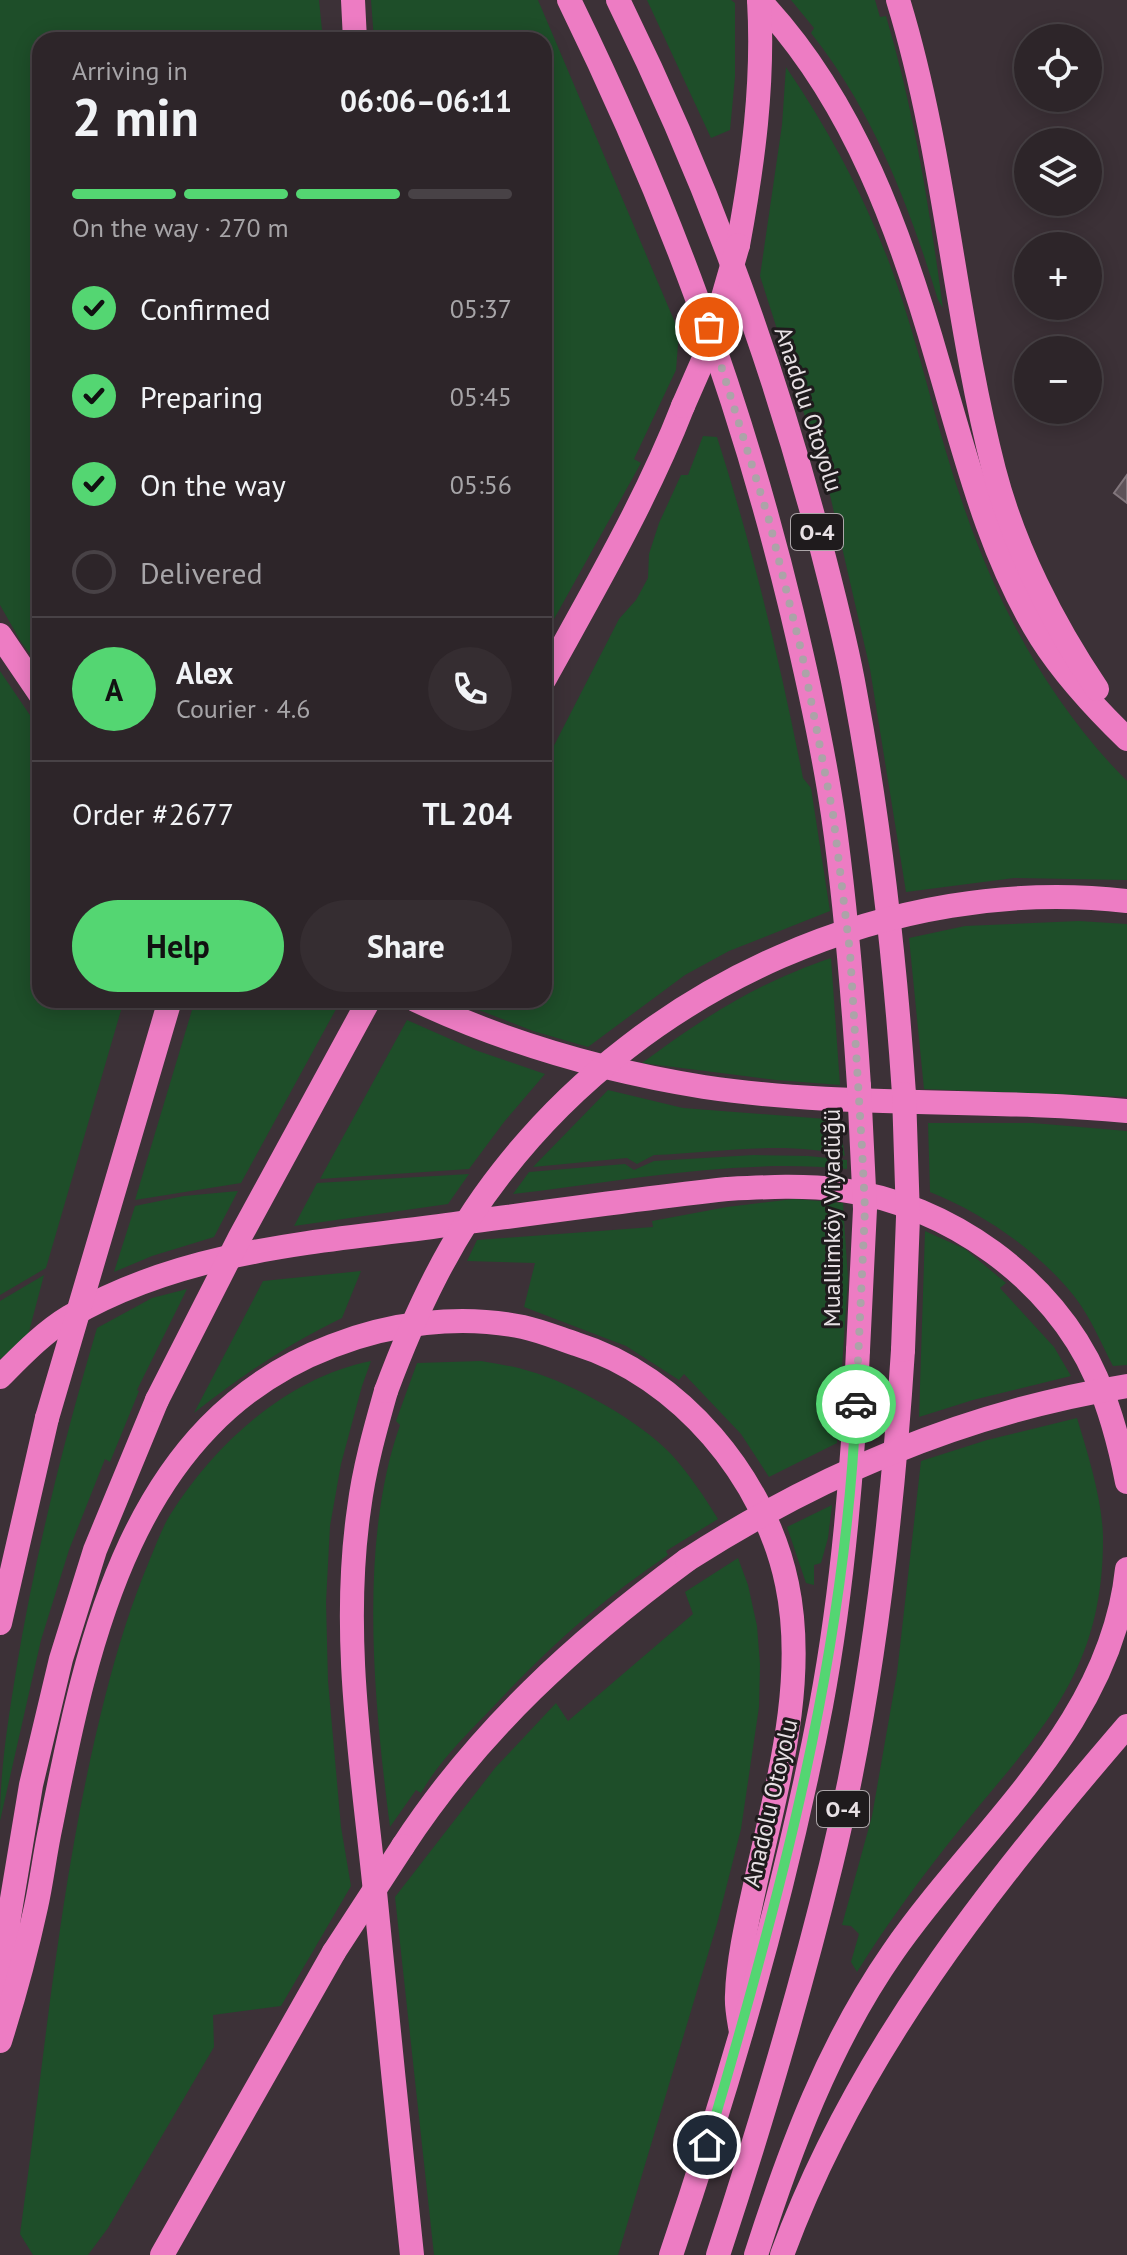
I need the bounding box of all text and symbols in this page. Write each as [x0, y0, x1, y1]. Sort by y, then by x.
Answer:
map controls [1014, 24, 1102, 424]
button: locate [1014, 24, 1102, 112]
text: Arriving in [72, 54, 188, 87]
text: 06:06–06:11 [340, 81, 512, 120]
text: 2 min [72, 83, 199, 150]
button: layers [1014, 128, 1102, 216]
text: On the way · 270 m [72, 211, 289, 244]
button: + [1014, 232, 1102, 320]
icon: check [72, 286, 116, 330]
text: Confirmed [140, 289, 271, 328]
text: 05:37 [450, 292, 512, 325]
pin [675, 293, 743, 361]
icon: bag [687, 305, 731, 349]
street label: Anadolu Otoyolu [768, 323, 850, 495]
button: − [1014, 336, 1102, 424]
icon: check [72, 374, 116, 418]
text: Preparing [140, 377, 263, 416]
text: 05:45 [450, 380, 512, 413]
icon: check [72, 462, 116, 506]
text: On the way [140, 465, 286, 504]
text: 05:56 [450, 468, 512, 501]
road number: O-4 [791, 514, 843, 550]
text: Delivered [140, 553, 263, 592]
button: phone [428, 647, 512, 731]
text: Alex [176, 653, 233, 692]
text: A [105, 670, 123, 709]
text: Courier · 4.6 [176, 692, 310, 725]
text: Order #2677 [72, 794, 234, 833]
text: TL 204 [422, 794, 512, 833]
button: Help [72, 900, 284, 992]
button: Share [300, 900, 512, 992]
street label: Muallimköy Viyadüğü [816, 1109, 847, 1327]
courier [816, 1364, 896, 1444]
icon: car [834, 1382, 878, 1426]
street label: Anadolu Otoyolu [736, 1716, 804, 1890]
road number: O-4 [817, 1791, 869, 1827]
pin [673, 2111, 741, 2179]
icon: home [685, 2123, 729, 2167]

